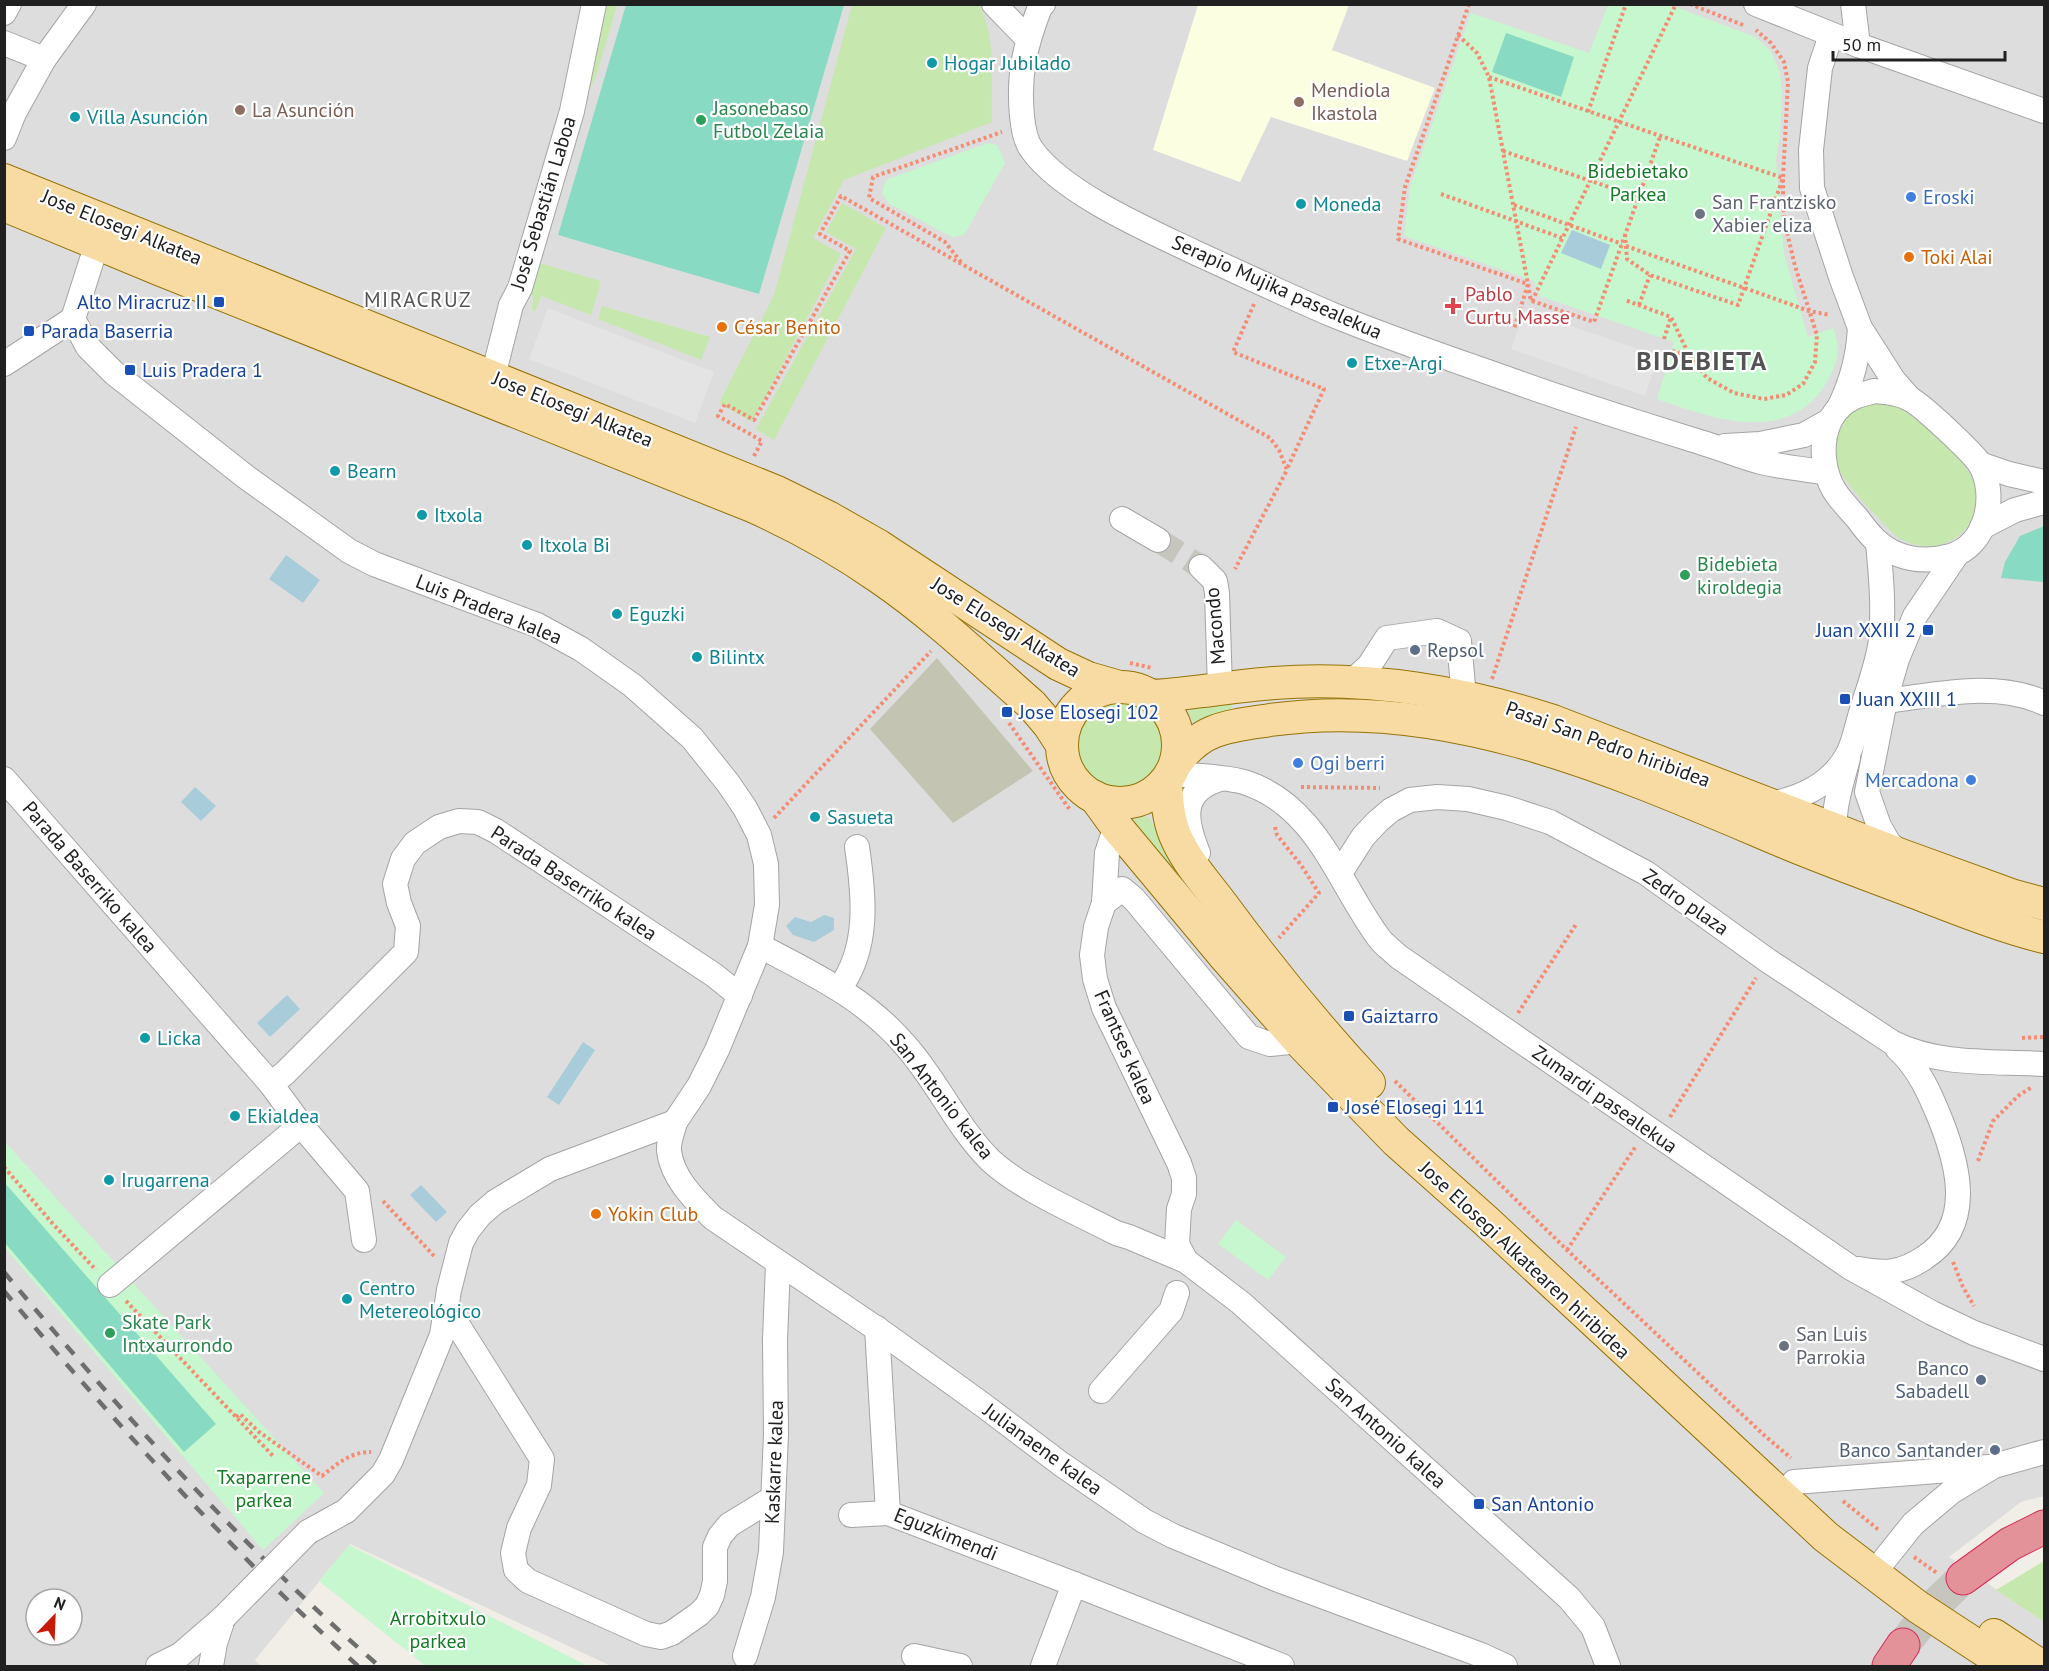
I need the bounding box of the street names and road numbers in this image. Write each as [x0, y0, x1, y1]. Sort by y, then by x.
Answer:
street label: José Sebastián Laboa [504, 113, 582, 294]
street label: Jose Elosegi Alkatea [37, 183, 206, 271]
street label: Serapio Mujika pasealekua [1168, 229, 1386, 345]
street label: Jose Elosegi Alkatea [488, 365, 657, 453]
street label: Luis Pradera kalea [412, 568, 566, 650]
street label: Jose Elosegi Alkatea [926, 570, 1085, 683]
street label: Macondo [1199, 586, 1231, 666]
street label: Pasai San Pedro hiribidea [1502, 695, 1714, 793]
street label: Parada Baserriko kalea [17, 796, 163, 958]
street label: Parada Baserriko kalea [486, 820, 662, 946]
street label: Zedro plaza [1638, 863, 1734, 941]
street label: Frantses kalea [1088, 986, 1162, 1108]
street label: San Antonio kalea [884, 1027, 1000, 1165]
street label: Zumardi pasealekua [1527, 1039, 1683, 1159]
street label: Jose Elosegi Alkatearen hiribidea [1413, 1155, 1636, 1365]
street label: San Antonio kalea [1320, 1372, 1452, 1494]
street label: Julianaene kalea [978, 1397, 1108, 1501]
street label: Kaskarre kalea [759, 1400, 789, 1524]
street label: Eguzkimendi [890, 1501, 1002, 1567]

